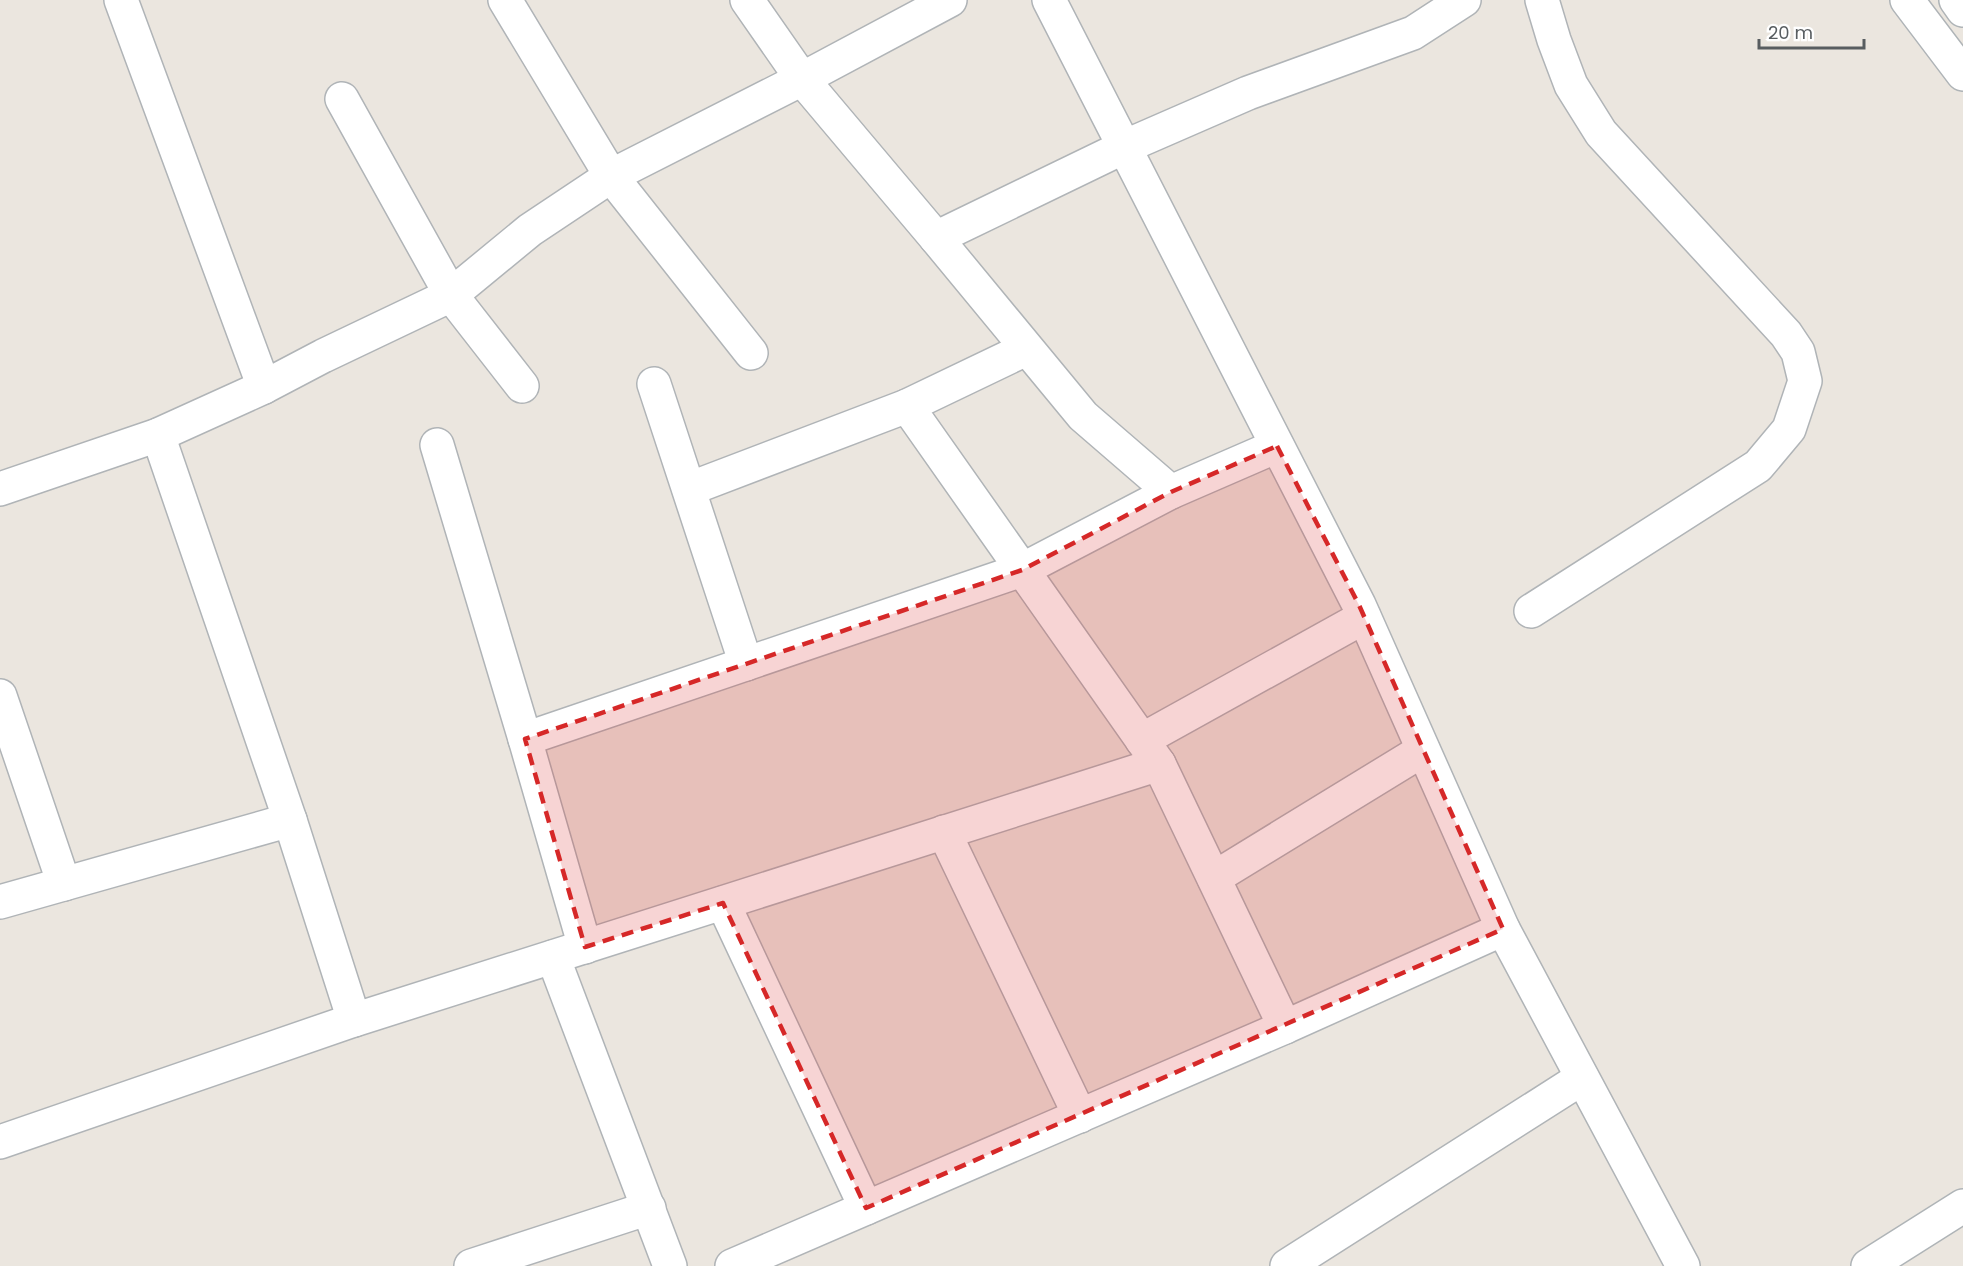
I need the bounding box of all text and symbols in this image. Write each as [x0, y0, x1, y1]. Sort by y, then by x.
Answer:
scale bar [1759, 12, 1864, 50]
text: 20 m [1768, 20, 1813, 45]

